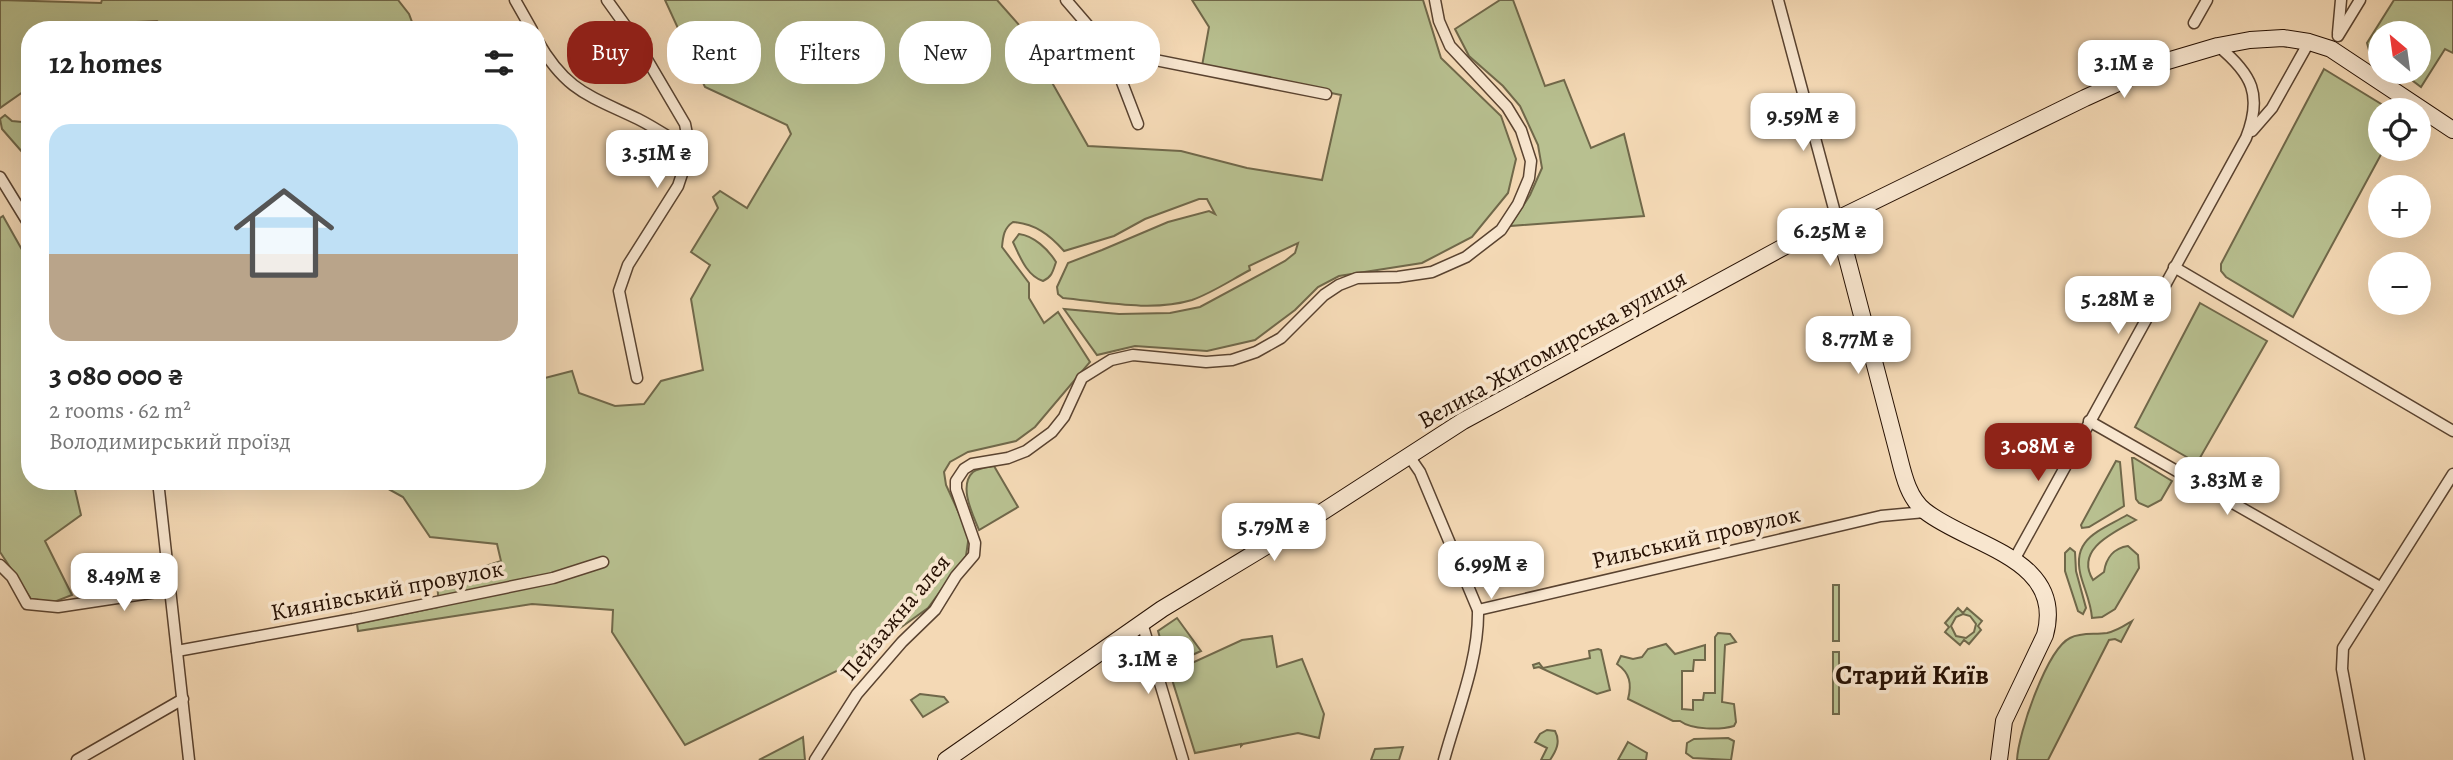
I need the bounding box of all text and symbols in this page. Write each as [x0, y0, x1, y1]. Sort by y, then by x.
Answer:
chip: Buy [567, 21, 653, 84]
chip: Rent [667, 21, 761, 84]
chip: Filters [775, 21, 885, 84]
chip: New [899, 21, 991, 84]
chip: Apartment [1005, 21, 1160, 84]
north arrow [2368, 21, 2431, 84]
map controls [2368, 21, 2431, 315]
pin: 3.1M ₴ [2067, 41, 2181, 100]
text: 12 homes [49, 43, 162, 83]
icon: filters [480, 44, 518, 82]
text: 3.1M ₴ [2094, 47, 2154, 78]
pin: 9.59M ₴ [1738, 94, 1868, 153]
button: locate [2368, 98, 2431, 161]
text: 9.59M ₴ [1766, 100, 1840, 131]
pin: 3.51M ₴ [592, 130, 722, 190]
text: 3.51M ₴ [622, 137, 692, 168]
icon: home [221, 170, 347, 296]
button: + [2368, 175, 2431, 238]
pin: 6.25M ₴ [1765, 208, 1895, 268]
text: 6.25M ₴ [1793, 215, 1867, 246]
button: − [2368, 252, 2431, 315]
street label: Велика Житомирська вулиця [1412, 262, 1692, 436]
pin: 5.28M ₴ [2053, 276, 2183, 336]
text: 5.28M ₴ [2081, 283, 2155, 314]
pin: 8.77M ₴ [1793, 316, 1923, 376]
text: 8.77M ₴ [1822, 323, 1894, 354]
text: 3 080 000 ₴ [49, 355, 184, 395]
text: 2 rooms · 62 m² [49, 395, 191, 426]
pin: 3.08M ₴ [1973, 424, 2103, 483]
text: Володимирський проїзд [49, 426, 291, 457]
text: 3.08M ₴ [2001, 430, 2075, 461]
pin: 3.83M ₴ [2162, 458, 2292, 517]
text: 3.83M ₴ [2191, 464, 2263, 495]
street label: Рильський провулок [1589, 497, 1803, 577]
pin: 5.79M ₴ [1209, 504, 1339, 563]
text: 5.79M ₴ [1238, 510, 1310, 541]
pin: 6.99M ₴ [1426, 542, 1556, 601]
street label: Пейзажна алея [833, 547, 957, 687]
text: 6.99M ₴ [1454, 548, 1528, 579]
street label: Киянівський провулок [268, 552, 506, 628]
pin: 8.49M ₴ [59, 554, 189, 613]
text: 8.49M ₴ [87, 560, 161, 591]
pin: 3.1M ₴ [1091, 636, 1205, 696]
text: 3.1M ₴ [1118, 643, 1178, 674]
district label: Старий Київ [1835, 656, 1989, 694]

